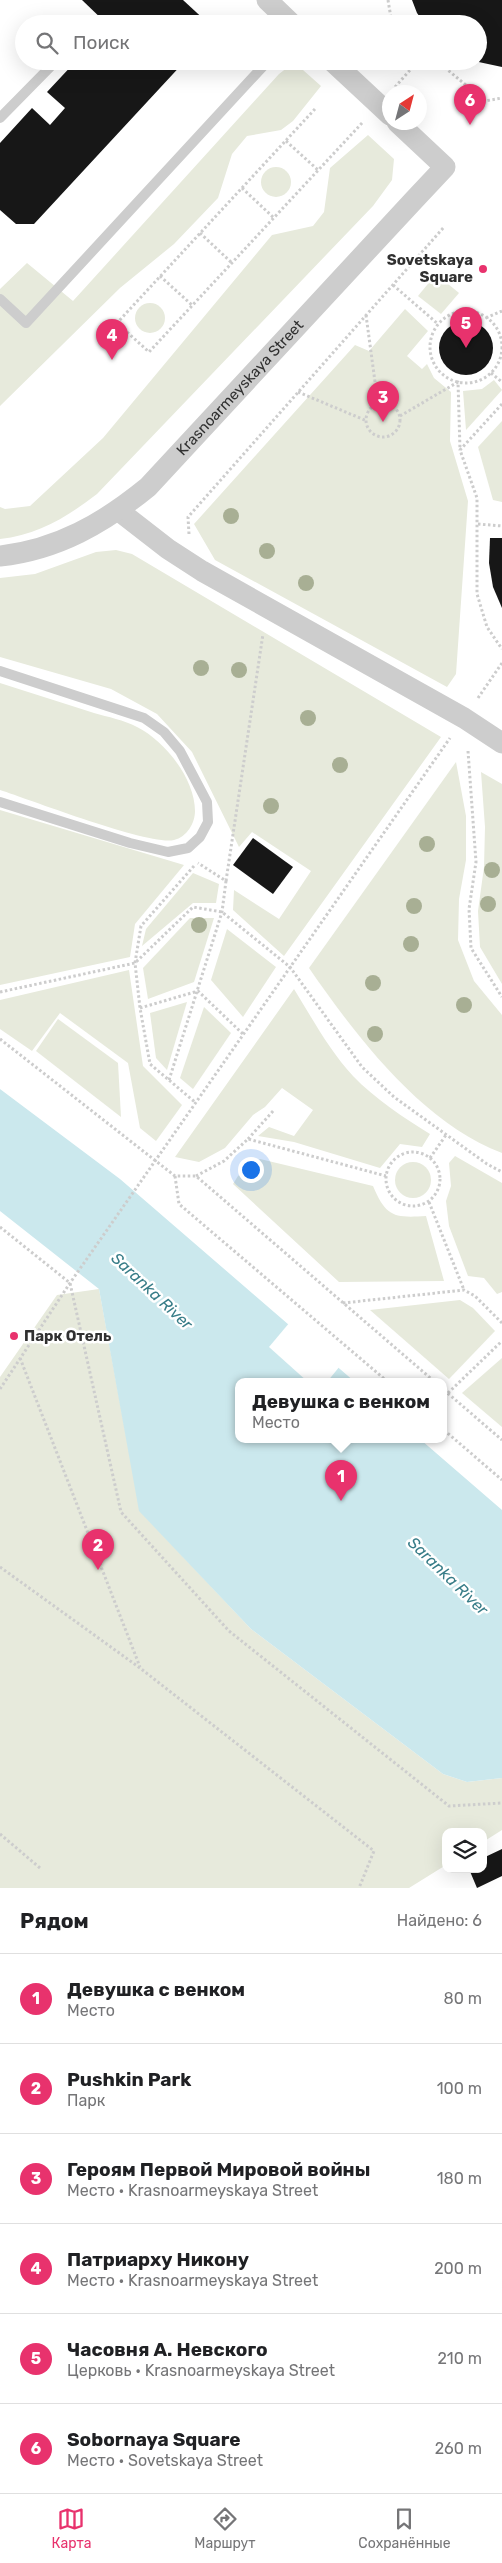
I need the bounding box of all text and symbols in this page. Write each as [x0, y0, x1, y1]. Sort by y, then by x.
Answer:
search box [15, 15, 487, 70]
icon: search [33, 29, 61, 57]
text: Поиск [73, 31, 130, 54]
pin: 6 [454, 84, 486, 125]
north arrow [382, 85, 427, 130]
place label: Sovetskaya Square [387, 251, 473, 286]
marker: Sovetskaya Square [477, 263, 489, 275]
pin: 5 [450, 307, 482, 348]
street label: Krasnoarmeyskaya Street [173, 316, 307, 459]
pin: 4 [96, 319, 128, 360]
pin: 3 [367, 381, 399, 422]
your location [238, 1157, 264, 1183]
water label: Saranka River [107, 1249, 197, 1334]
place label: Парк Отель [24, 1327, 112, 1345]
marker: Парк Отель [8, 1330, 20, 1342]
popup [235, 1378, 447, 1443]
text: Девушка с венком [252, 1390, 430, 1413]
text: Место [252, 1413, 300, 1432]
pin: 1 [325, 1460, 357, 1501]
pin: 2 [82, 1529, 114, 1570]
water label: Saranka River [404, 1533, 493, 1620]
map controls [442, 1828, 487, 1873]
button: layers [442, 1828, 487, 1873]
text: Рядом [20, 1908, 89, 1933]
text: Найдено: 6 [397, 1911, 482, 1930]
text: Девушка с венком [67, 1978, 245, 2001]
text: 1 [32, 1989, 40, 2008]
text: 80 m [444, 1989, 482, 2008]
text: Место [67, 2001, 115, 2020]
text: Pushkin Park [67, 2068, 191, 2091]
text: 2 [31, 2079, 41, 2098]
text: 100 m [437, 2079, 482, 2098]
text: Парк [67, 2091, 105, 2110]
text: Героям Первой Мировой войны [67, 2158, 370, 2181]
text: 3 [31, 2169, 41, 2188]
text: 180 m [437, 2169, 482, 2188]
text: Место · Krasnoarmeyskaya Street [67, 2181, 318, 2200]
text: Патриарху Никону [67, 2248, 249, 2271]
text: 4 [31, 2259, 41, 2278]
text: 200 m [434, 2259, 482, 2278]
text: Место · Krasnoarmeyskaya Street [67, 2271, 318, 2290]
text: Часовня А. Невского [67, 2338, 268, 2361]
text: 5 [31, 2349, 41, 2368]
text: 210 m [437, 2349, 482, 2368]
text: Церковь · Krasnoarmeyskaya Street [67, 2361, 335, 2380]
text: Sobornaya Square [67, 2428, 241, 2451]
text: 6 [31, 2439, 41, 2458]
text: 260 m [435, 2439, 482, 2458]
text: Место · Sovetskaya Street [67, 2451, 263, 2470]
tab: Карта [51, 2505, 91, 2552]
tab: Маршрут [194, 2505, 255, 2552]
tab: Сохранённые [358, 2505, 451, 2552]

